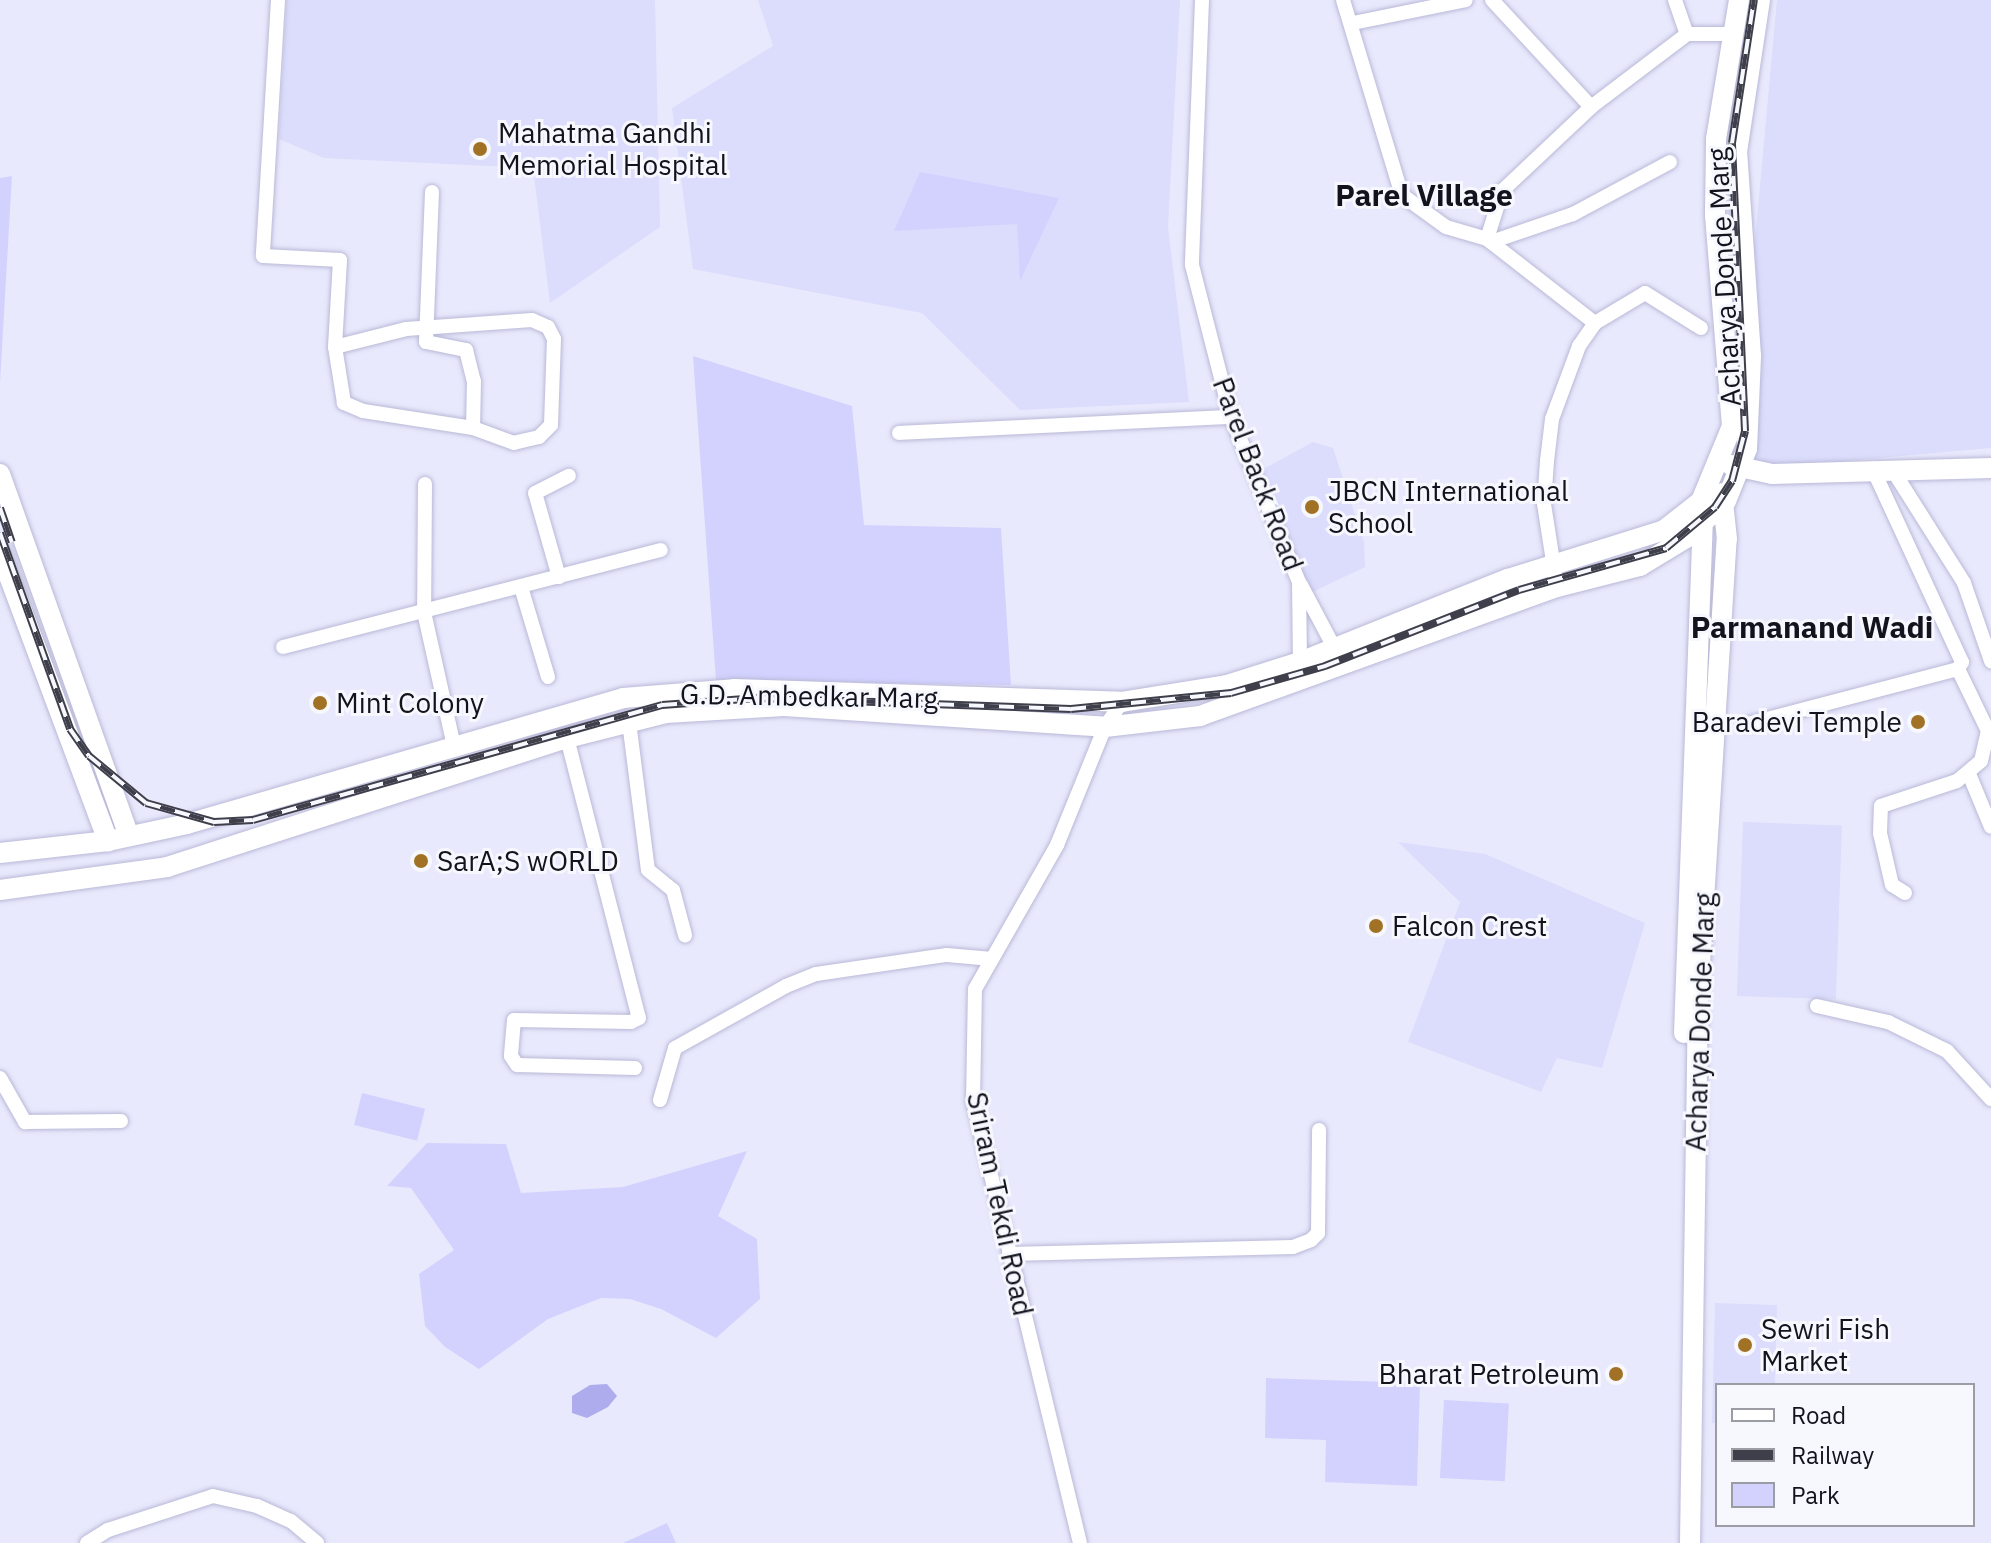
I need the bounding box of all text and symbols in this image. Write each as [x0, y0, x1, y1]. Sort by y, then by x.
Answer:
place label: Mahatma Gandhi Memorial Hospital [498, 116, 727, 182]
marker: Mahatma Gandhi Memorial Hospital [469, 138, 491, 160]
street label: Acharya Donde Marg [1700, 147, 1748, 407]
district label: Parel Village [1335, 177, 1513, 213]
street label: Parel Back Road [1206, 373, 1310, 575]
place label: JBCN International School [1328, 474, 1569, 540]
marker: JBCN International School [1303, 498, 1321, 516]
district label: Parmanand Wadi [1691, 609, 1933, 645]
street label: G.D. Ambedkar Marg [680, 677, 938, 715]
place label: Mint Colony [336, 686, 484, 720]
marker: Mint Colony [311, 694, 329, 712]
place label: Baradevi Temple [1692, 705, 1902, 739]
marker: Baradevi Temple [1909, 713, 1927, 731]
place label: SarA;S wORLD [437, 844, 619, 878]
marker: SarA;S wORLD [412, 852, 430, 870]
street label: Acharya Donde Marg [1679, 892, 1721, 1152]
place label: Falcon Crest [1392, 909, 1547, 943]
marker: Falcon Crest [1367, 917, 1385, 935]
street label: Sriram Tekdi Road [960, 1089, 1040, 1319]
place label: Sewri Fish Market [1761, 1312, 1890, 1378]
marker: Sewri Fish Market [1736, 1336, 1754, 1354]
place label: Bharat Petroleum [1379, 1357, 1600, 1391]
marker: Bharat Petroleum [1607, 1365, 1625, 1383]
legend [1715, 1383, 1975, 1527]
text: Road [1791, 1399, 1846, 1431]
text: Railway [1791, 1439, 1874, 1471]
text: Park [1791, 1479, 1840, 1511]

